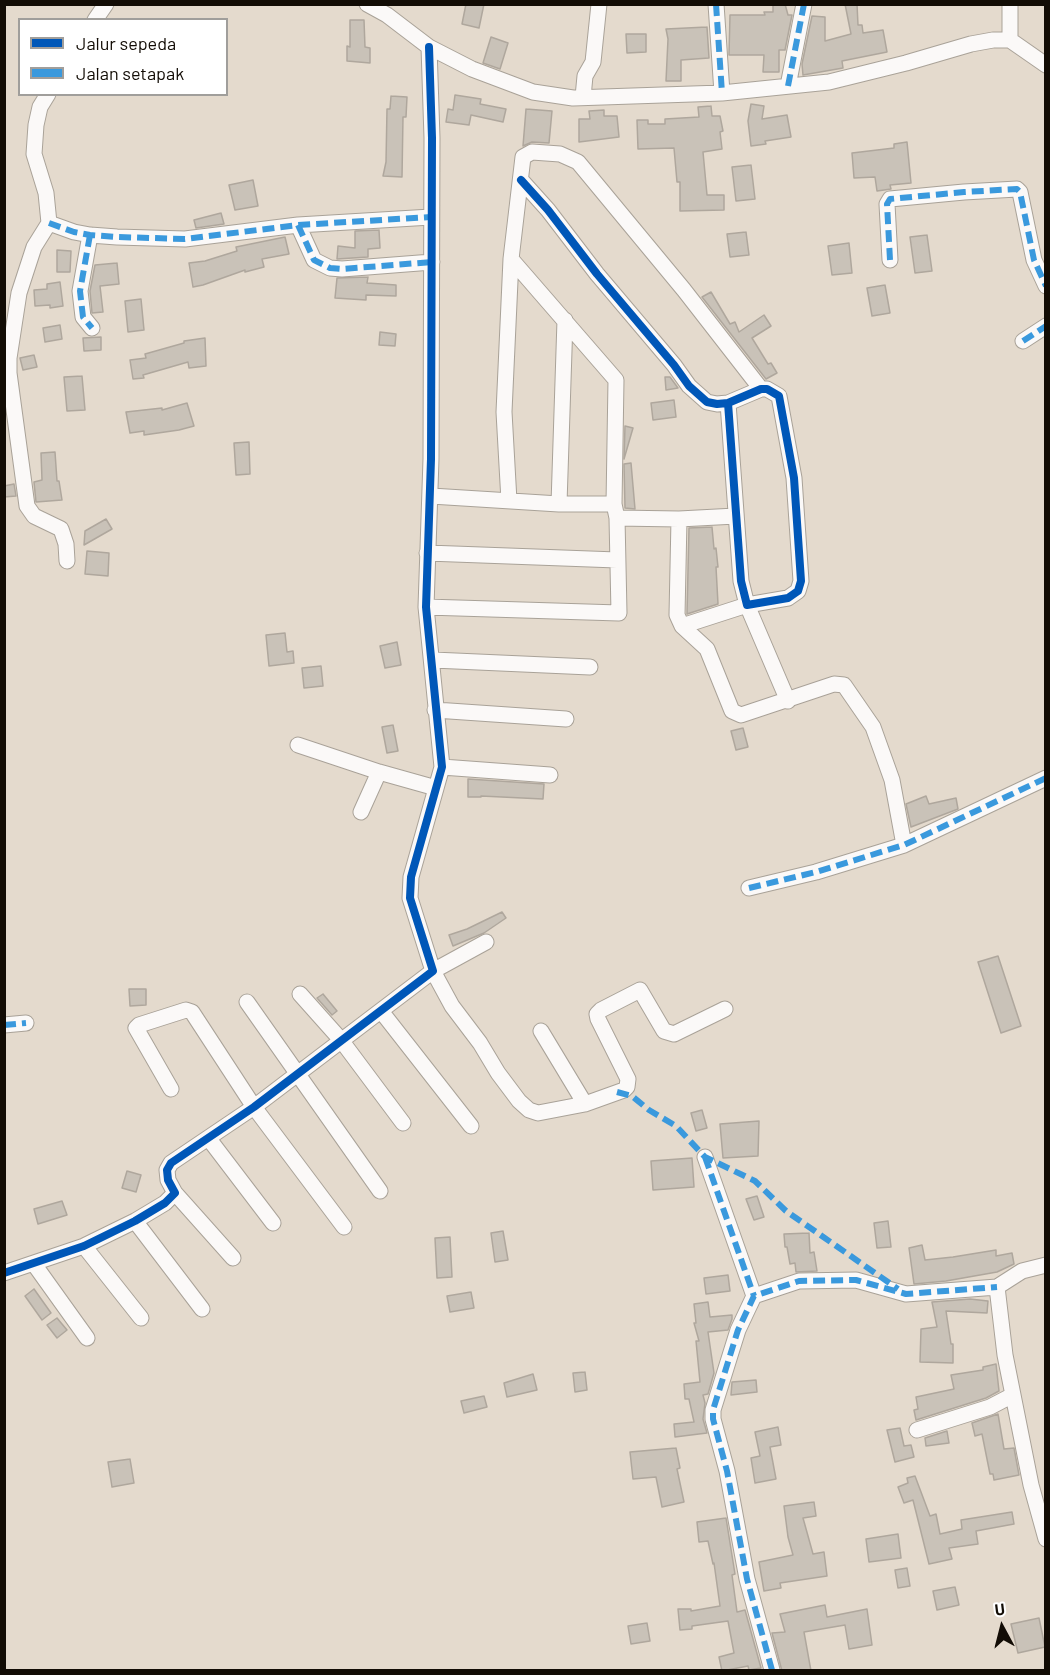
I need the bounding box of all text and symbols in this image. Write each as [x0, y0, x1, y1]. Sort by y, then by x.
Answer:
legend [18, 18, 228, 96]
text: Jalur sepeda [76, 32, 176, 54]
text: Jalan setapak [76, 62, 184, 84]
north arrow [972, 1597, 1032, 1657]
text: U [994, 1599, 1006, 1619]

